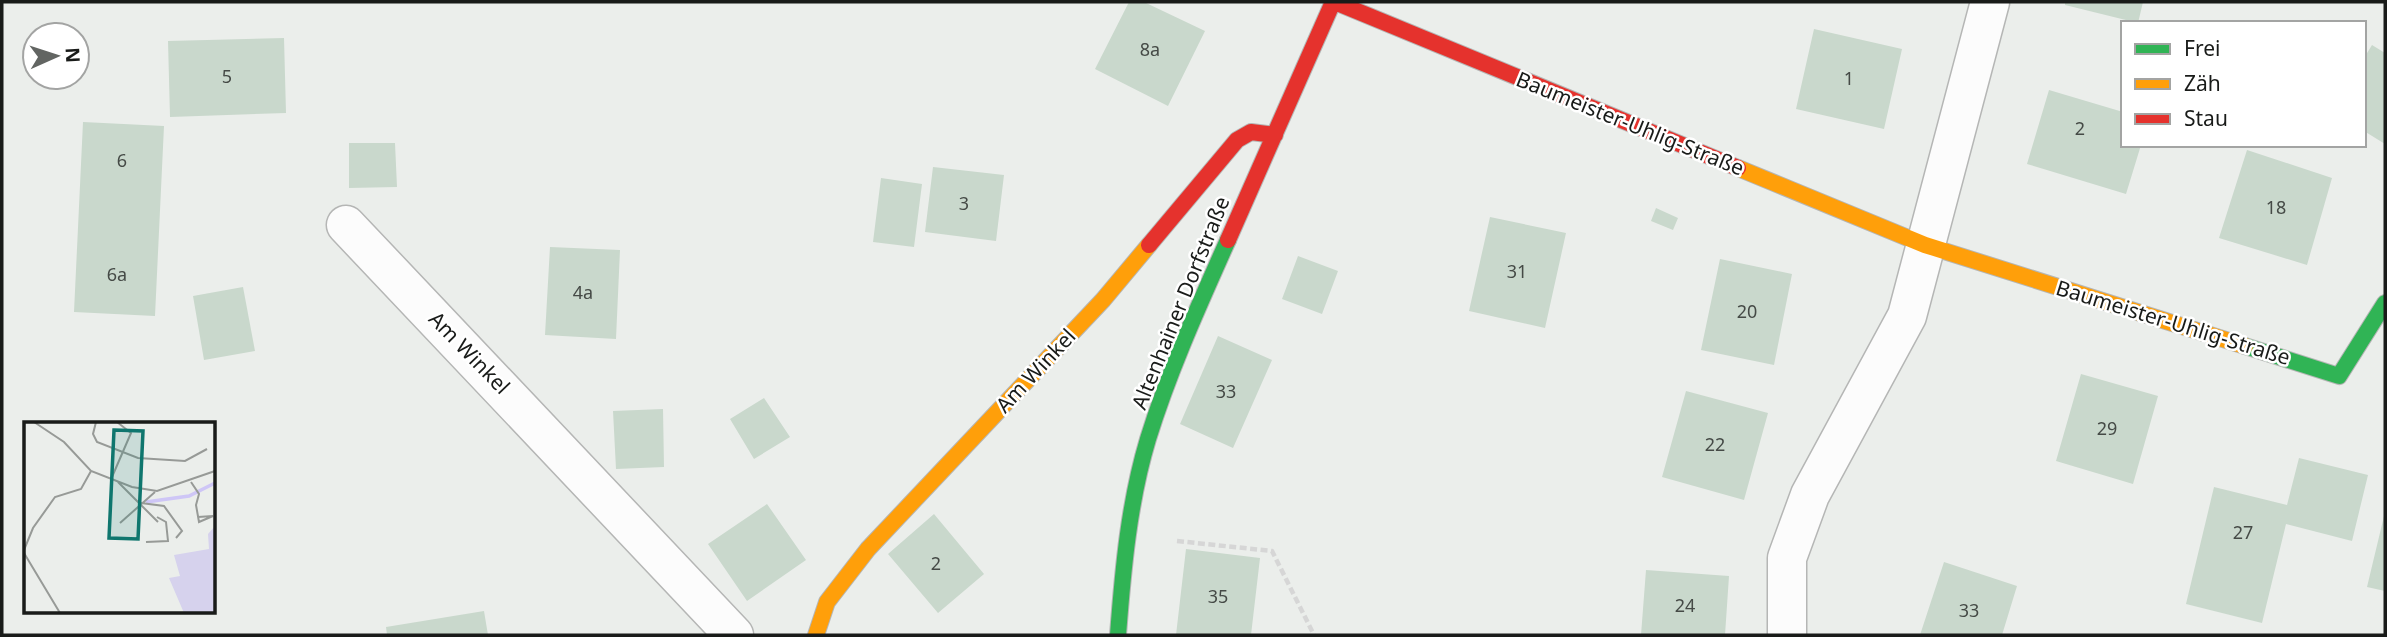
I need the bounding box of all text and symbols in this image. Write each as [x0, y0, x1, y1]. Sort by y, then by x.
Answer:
north arrow [21, 21, 91, 91]
legend [2121, 21, 2366, 147]
text: Frei [2184, 34, 2220, 62]
house number: 8a [1140, 37, 1160, 61]
text: N [60, 47, 86, 64]
house number: 5 [222, 64, 232, 88]
street label: Baumeister-Uhlig-Straße [1512, 65, 1748, 182]
house number: 1 [1844, 66, 1854, 90]
text: Zäh [2184, 69, 2221, 97]
text: Stau [2184, 104, 2228, 132]
house number: 2 [2075, 116, 2085, 140]
house number: 6 [117, 148, 127, 172]
house number: 3 [959, 191, 969, 215]
street label: Altenhainer Dorfstraße [1125, 192, 1236, 413]
house number: 18 [2266, 195, 2286, 219]
house number: 31 [1507, 259, 1527, 283]
house number: 6a [107, 262, 127, 286]
street label: Baumeister-Uhlig-Straße [2053, 273, 2294, 371]
house number: 4a [573, 280, 593, 304]
house number: 20 [1737, 299, 1757, 323]
street label: Am Winkel [423, 305, 516, 400]
street label: Am Winkel [989, 322, 1081, 418]
house number: 33 [1216, 379, 1236, 403]
house number: 29 [2097, 416, 2117, 440]
inset map [24, 422, 215, 612]
house number: 22 [1705, 432, 1725, 456]
house number: 27 [2233, 520, 2253, 544]
house number: 2 [931, 551, 941, 575]
house number: 35 [1208, 584, 1228, 608]
house number: 24 [1675, 593, 1695, 617]
house number: 33 [1959, 598, 1979, 622]

